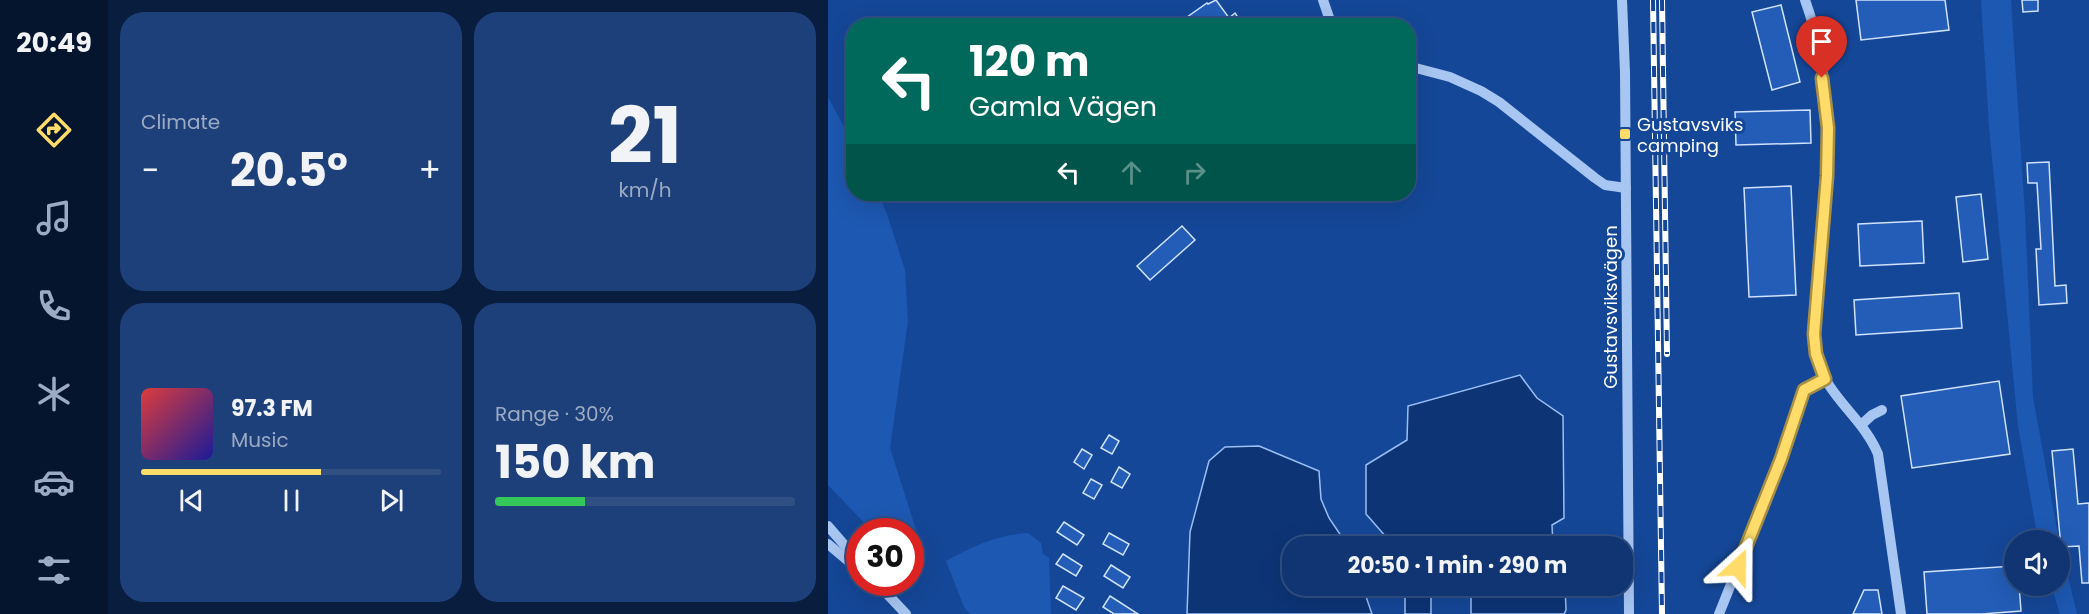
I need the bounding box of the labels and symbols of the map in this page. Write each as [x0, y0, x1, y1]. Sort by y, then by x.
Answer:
pin [1796, 16, 1847, 78]
place label: Gustavsviks camping [1637, 112, 1743, 158]
marker: Gustavsviks camping [1618, 127, 1632, 141]
street label: Gustavsviksvägen [1598, 225, 1623, 389]
speed limit sign: 30 [846, 518, 924, 596]
position arrow [1706, 535, 1770, 599]

